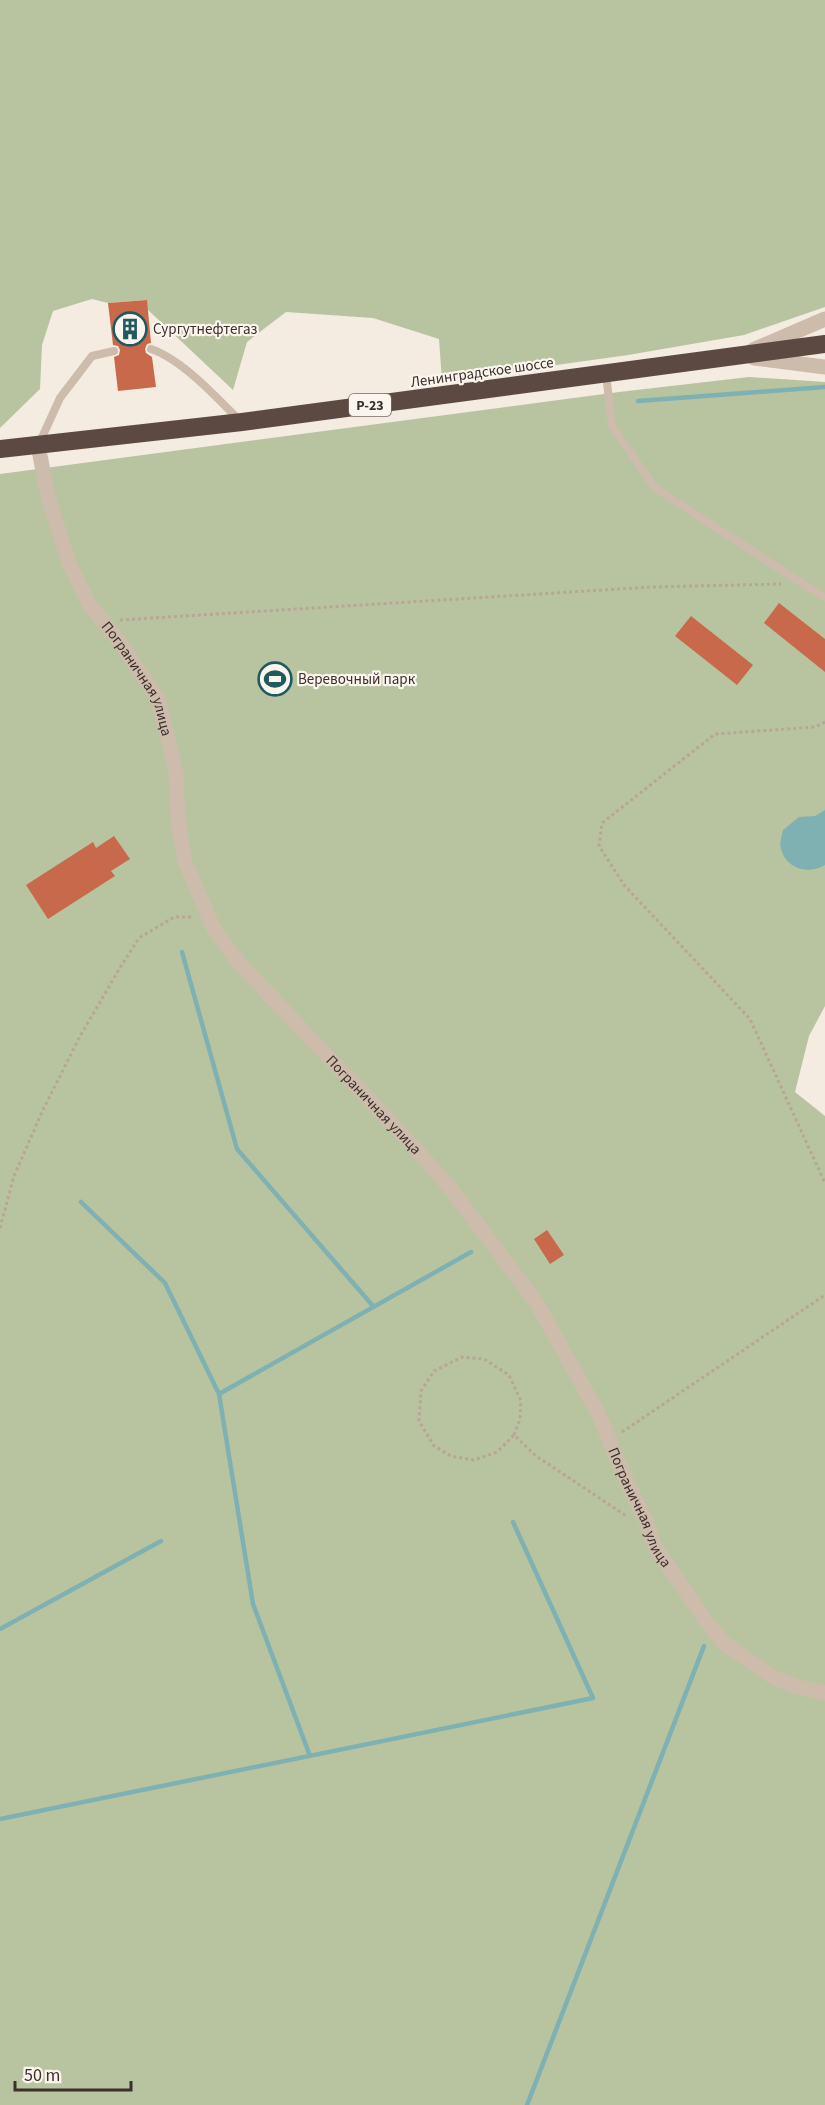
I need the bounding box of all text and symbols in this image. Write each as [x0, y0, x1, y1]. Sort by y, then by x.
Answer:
building icon: Сургутнефтегаз [112, 311, 148, 347]
place label: Сургутнефтегаз [153, 319, 258, 340]
street label: Ленинградское шоссе [409, 352, 555, 393]
road number: Р-23 [349, 394, 391, 416]
street label: Пограничная улица [96, 617, 177, 738]
sports icon: Веревочный парк [257, 661, 293, 697]
place label: Веревочный парк [298, 669, 416, 690]
street label: Пограничная улица [321, 1051, 426, 1160]
street label: Пограничная улица [603, 1444, 676, 1572]
scale bar [15, 2054, 130, 2092]
text: 50 m [24, 2063, 60, 2088]

